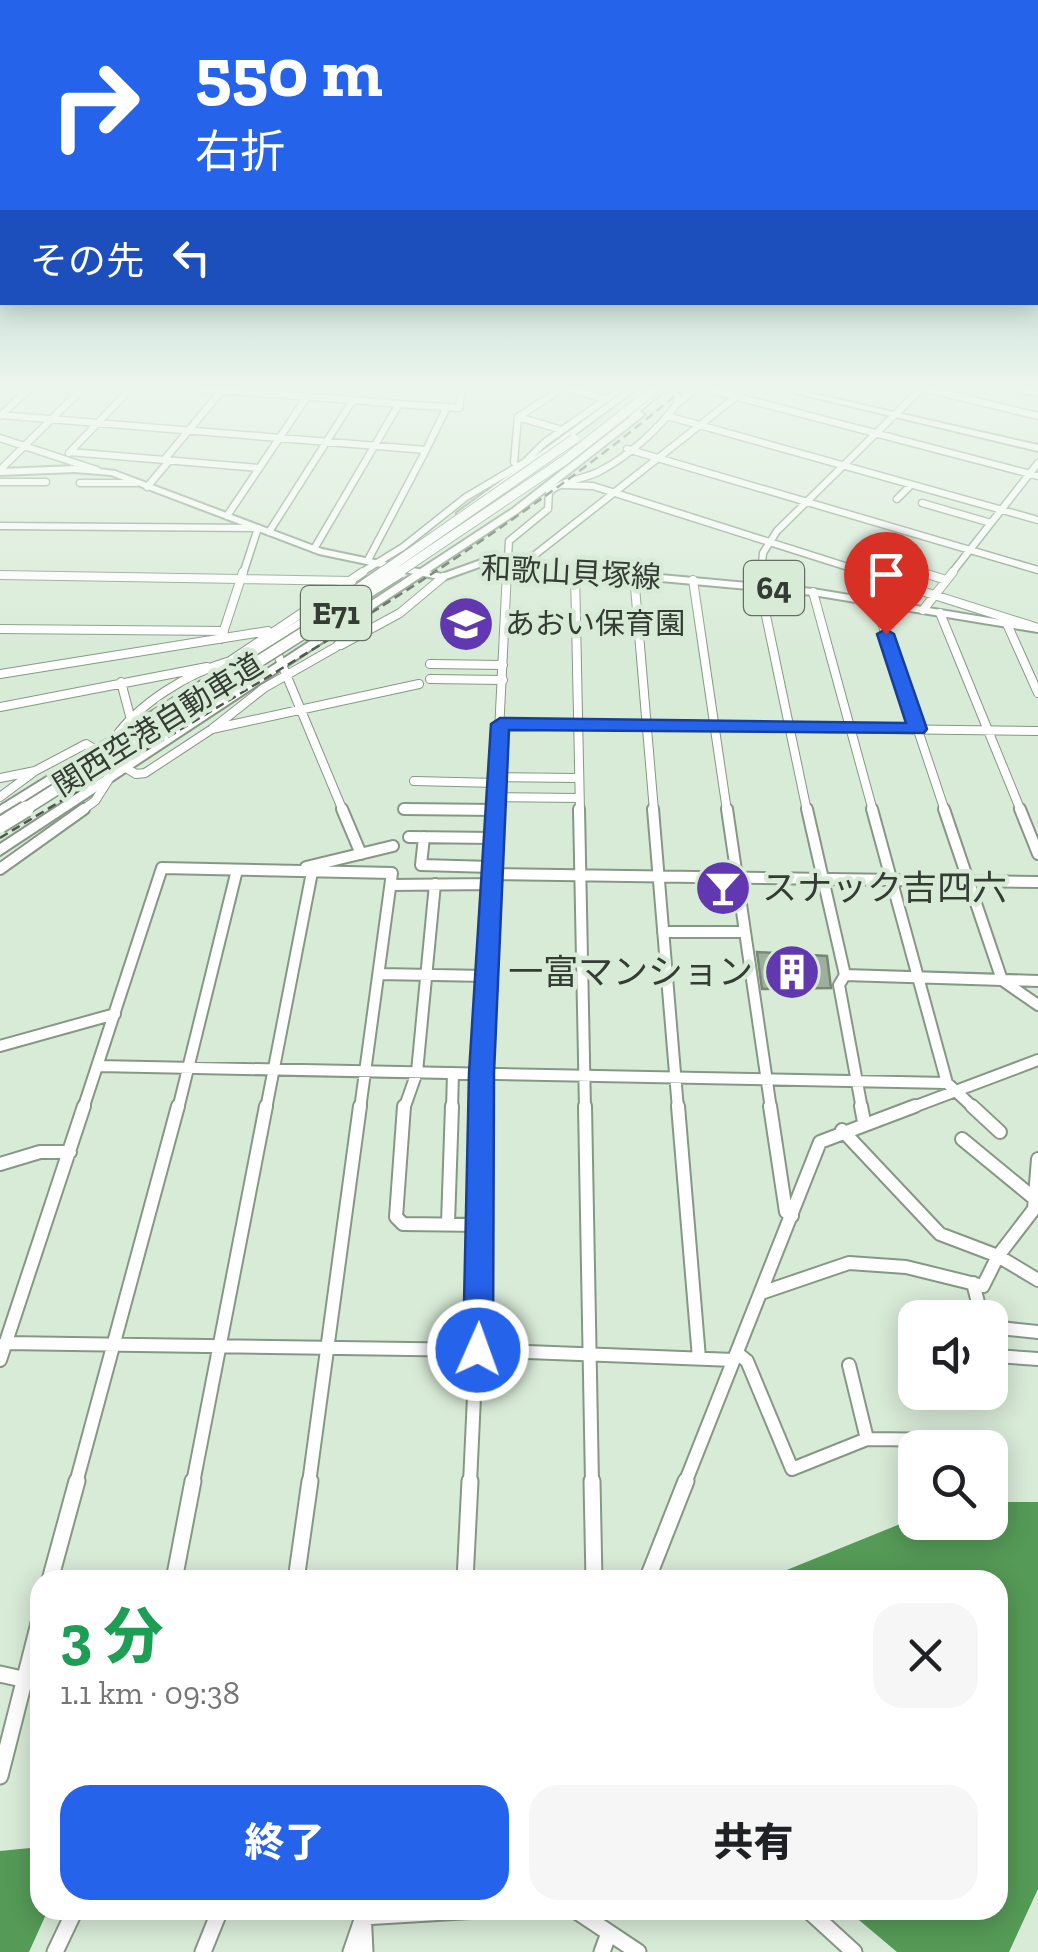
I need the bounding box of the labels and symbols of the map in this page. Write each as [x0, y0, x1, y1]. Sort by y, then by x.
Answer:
pin [844, 532, 929, 635]
street label: 和歌山貝塚線 [480, 550, 662, 596]
road number: 64 [744, 561, 804, 615]
road number: E71 [301, 586, 371, 640]
school or university icon: あおい保育園 [436, 594, 496, 654]
place label: あおい保育園 [505, 606, 685, 642]
street label: 関西空港自動車道 [47, 646, 269, 804]
bar icon: スナック吉四六 [693, 858, 753, 918]
place label: スナック吉四六 [762, 867, 1007, 909]
building icon: 一富マンション [762, 942, 822, 1002]
place label: 一富マンション [508, 951, 753, 993]
position arrow [426, 1298, 530, 1402]

